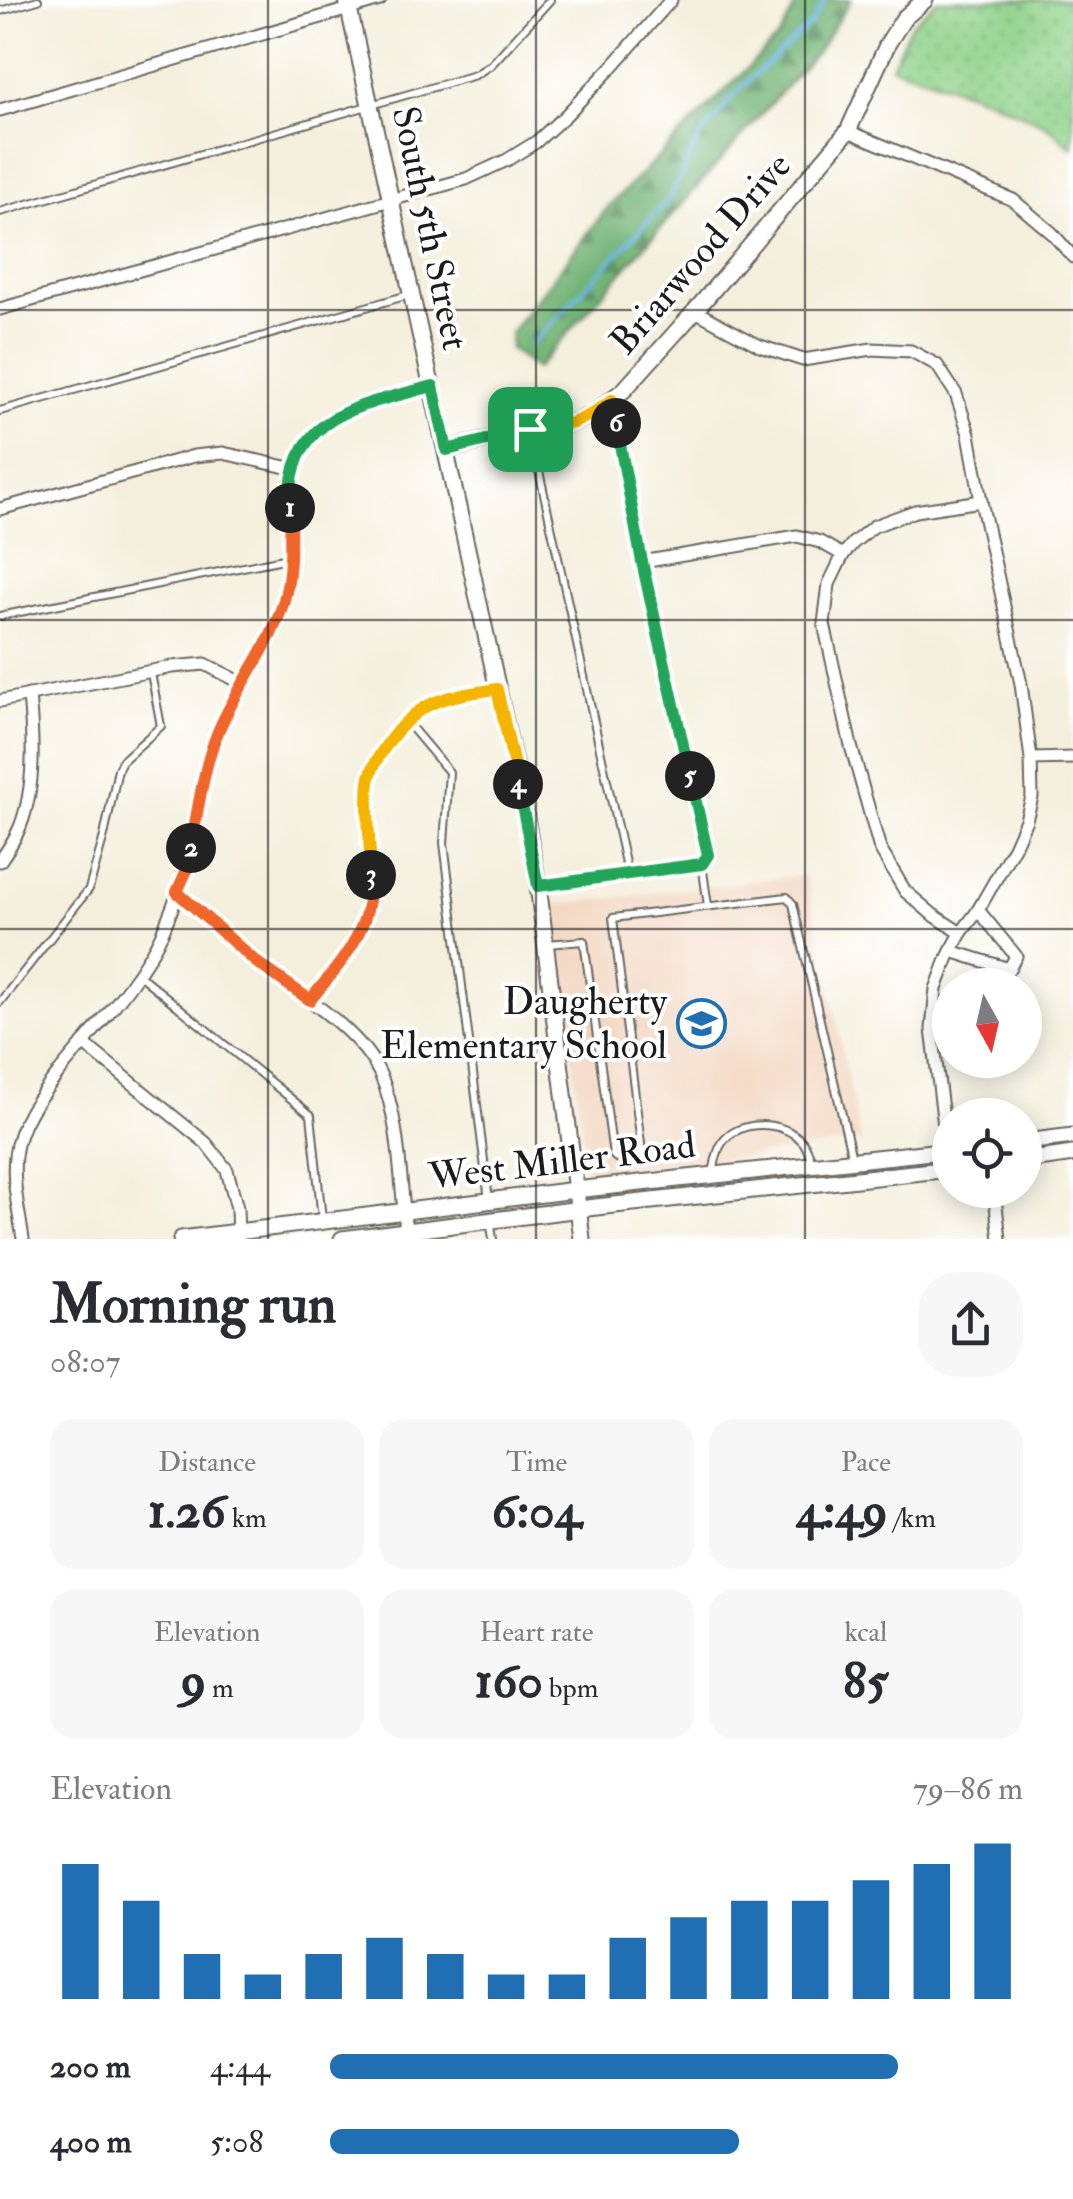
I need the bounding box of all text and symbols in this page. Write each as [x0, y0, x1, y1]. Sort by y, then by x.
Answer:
street label: South 5th Street [381, 102, 479, 354]
street label: Briarwood Drive [600, 143, 802, 365]
pin [488, 387, 573, 472]
pin: 6 [591, 398, 641, 448]
icon: arrive [503, 402, 558, 457]
text: 6 [609, 405, 623, 440]
pin: 1 [265, 483, 315, 533]
text: 1 [285, 490, 295, 525]
pin: 5 [665, 751, 715, 801]
text: 5 [684, 758, 696, 793]
pin: 4 [493, 759, 543, 809]
text: 4 [510, 766, 526, 801]
pin: 2 [166, 823, 216, 873]
text: 2 [184, 830, 198, 865]
pin: 3 [346, 850, 396, 900]
text: 3 [366, 857, 376, 892]
north arrow [932, 968, 1042, 1078]
map controls [932, 968, 1042, 1208]
place label: Daugherty Elementary School [380, 978, 668, 1070]
school or university icon: Daugherty Elementary School [676, 997, 728, 1049]
button: locate [932, 1098, 1042, 1208]
street label: West Miller Road [425, 1121, 698, 1201]
text: Morning run [50, 1270, 336, 1339]
button: share [918, 1272, 1023, 1377]
text: 08:07 [50, 1342, 120, 1382]
text: Distance [158, 1445, 256, 1480]
text: Time [506, 1445, 567, 1480]
text: Pace [841, 1445, 891, 1480]
text: 1.26 [148, 1480, 226, 1543]
text: 6:04 [491, 1480, 581, 1543]
text: 4:49 [796, 1480, 888, 1543]
text: km [226, 1501, 267, 1536]
text: /km [888, 1501, 936, 1536]
text: Elevation [154, 1615, 261, 1650]
text: Heart rate [480, 1615, 593, 1650]
text: kcal [844, 1615, 887, 1650]
text: 9 [181, 1650, 206, 1713]
text: 160 [475, 1650, 543, 1713]
text: 85 [843, 1650, 889, 1713]
text: m [206, 1671, 234, 1706]
text: bpm [543, 1671, 598, 1706]
text: Elevation [50, 1769, 172, 1809]
text: 79–86 m [913, 1769, 1023, 1809]
text: 200 m [50, 2047, 131, 2087]
text: 4:44 [210, 2047, 270, 2087]
text: 400 m [50, 2122, 132, 2162]
text: 5:08 [210, 2122, 263, 2162]

